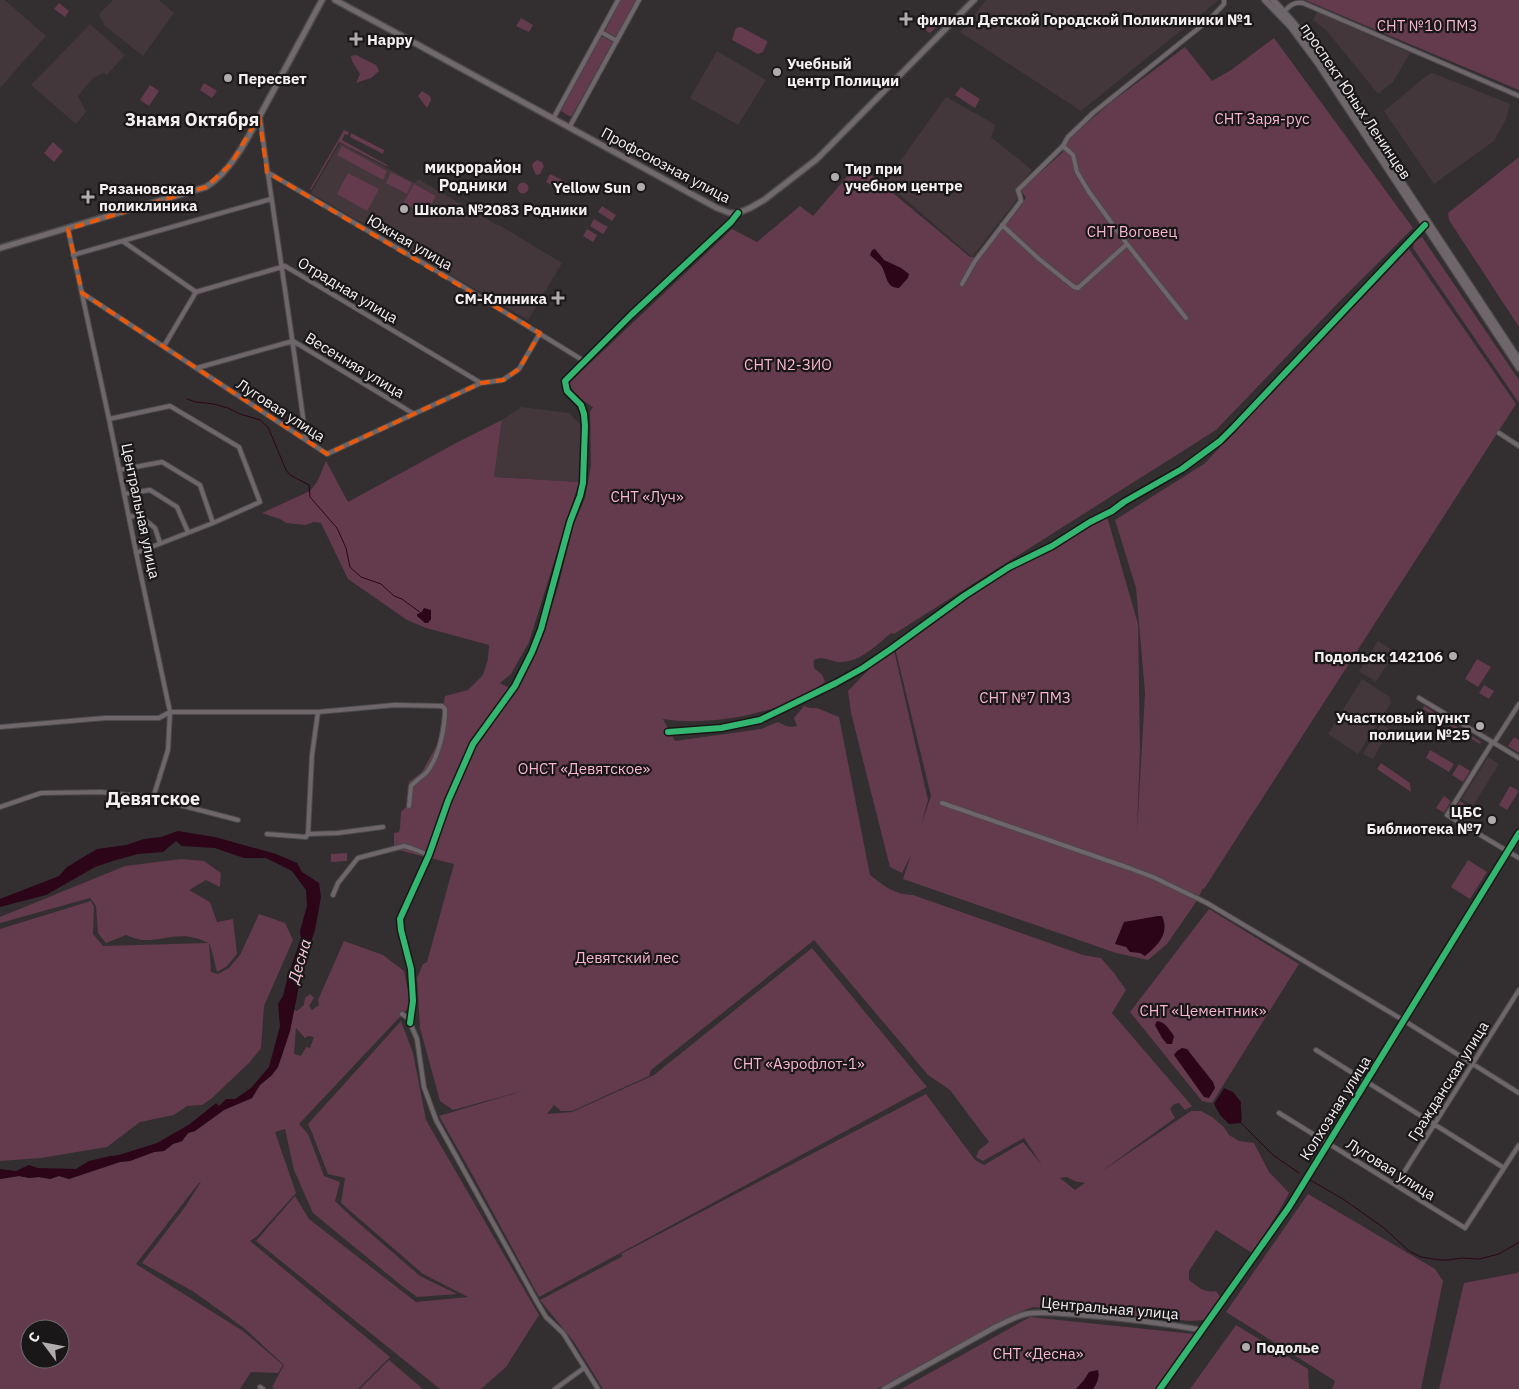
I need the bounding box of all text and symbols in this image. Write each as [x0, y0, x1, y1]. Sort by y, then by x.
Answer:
place label: филиал Детской Городской Поликлиники №1 [917, 10, 1252, 29]
marker: филиал Детской Городской Поликлиники №1 [899, 12, 913, 26]
park label: СНТ №10 ПМЗ [1377, 16, 1477, 35]
street label: проспект Юных Ленинцев [1296, 19, 1416, 183]
place label: Happy [367, 30, 413, 49]
marker: Happy [349, 32, 363, 46]
place label: Учебный центр Полиции [787, 54, 899, 90]
marker: Учебный центр Полиции [771, 66, 783, 78]
place label: Пересвет [238, 69, 307, 88]
marker: Пересвет [222, 72, 234, 84]
district label: Знамя Октября [125, 108, 259, 131]
park label: СНТ Заря-рус [1214, 109, 1310, 128]
street label: Профсоюзная улица [598, 123, 734, 207]
district label: микрорайон Родники [424, 157, 522, 195]
place label: Тир при учебном центре [845, 159, 963, 195]
marker: Тир при учебном центре [829, 171, 841, 183]
place label: Yellow Sun [553, 178, 631, 197]
place label: Рязановская поликлиника [99, 179, 198, 215]
marker: Yellow Sun [635, 181, 647, 193]
marker: Рязановская поликлиника [81, 190, 95, 204]
place label: Школа №2083 Родники [414, 200, 587, 219]
marker: Школа №2083 Родники [398, 203, 410, 215]
street label: Южная улица [364, 210, 456, 274]
park label: СНТ Воговец [1087, 222, 1177, 241]
street label: Отрадная улица [294, 253, 402, 327]
place label: СМ-Клиника [455, 289, 547, 308]
marker: СМ-Клиника [551, 291, 565, 305]
street label: Весенняя улица [302, 328, 408, 402]
park label: СНТ N2-ЗИО [744, 355, 832, 374]
street label: Луговая улица [233, 374, 329, 446]
street label: Центральная улица [117, 441, 165, 581]
park label: СНТ «Луч» [610, 487, 684, 506]
place label: Подольск 142106 [1314, 647, 1443, 666]
marker: Подольск 142106 [1447, 650, 1459, 662]
park label: СНТ №7 ПМЗ [979, 688, 1071, 707]
place label: Участковый пункт полиции №25 [1336, 708, 1471, 744]
marker: Участковый пункт полиции №25 [1474, 720, 1486, 732]
park label: ОНСТ «Девятское» [518, 759, 650, 778]
district label: Девятское [106, 787, 200, 810]
place label: ЦБС Библиотека №7 [1366, 802, 1482, 838]
marker: ЦБС Библиотека №7 [1486, 814, 1498, 826]
water label: Десна [282, 936, 315, 987]
park label: Девятский лес [575, 948, 679, 967]
park label: СНТ «Цементник» [1139, 1001, 1267, 1020]
street label: Гражданская улица [1403, 1018, 1493, 1144]
street label: Колхозная улица [1295, 1052, 1375, 1164]
park label: СНТ «Аэрофлот-1» [733, 1054, 865, 1073]
street label: Луговая улица [1343, 1134, 1439, 1204]
street label: Центральная улица [1040, 1293, 1180, 1323]
north arrow [20, 1319, 70, 1369]
text: С [24, 1328, 44, 1346]
place label: Подолье [1256, 1338, 1319, 1357]
marker: Подолье [1240, 1341, 1252, 1353]
park label: СНТ «Десна» [993, 1344, 1084, 1363]

